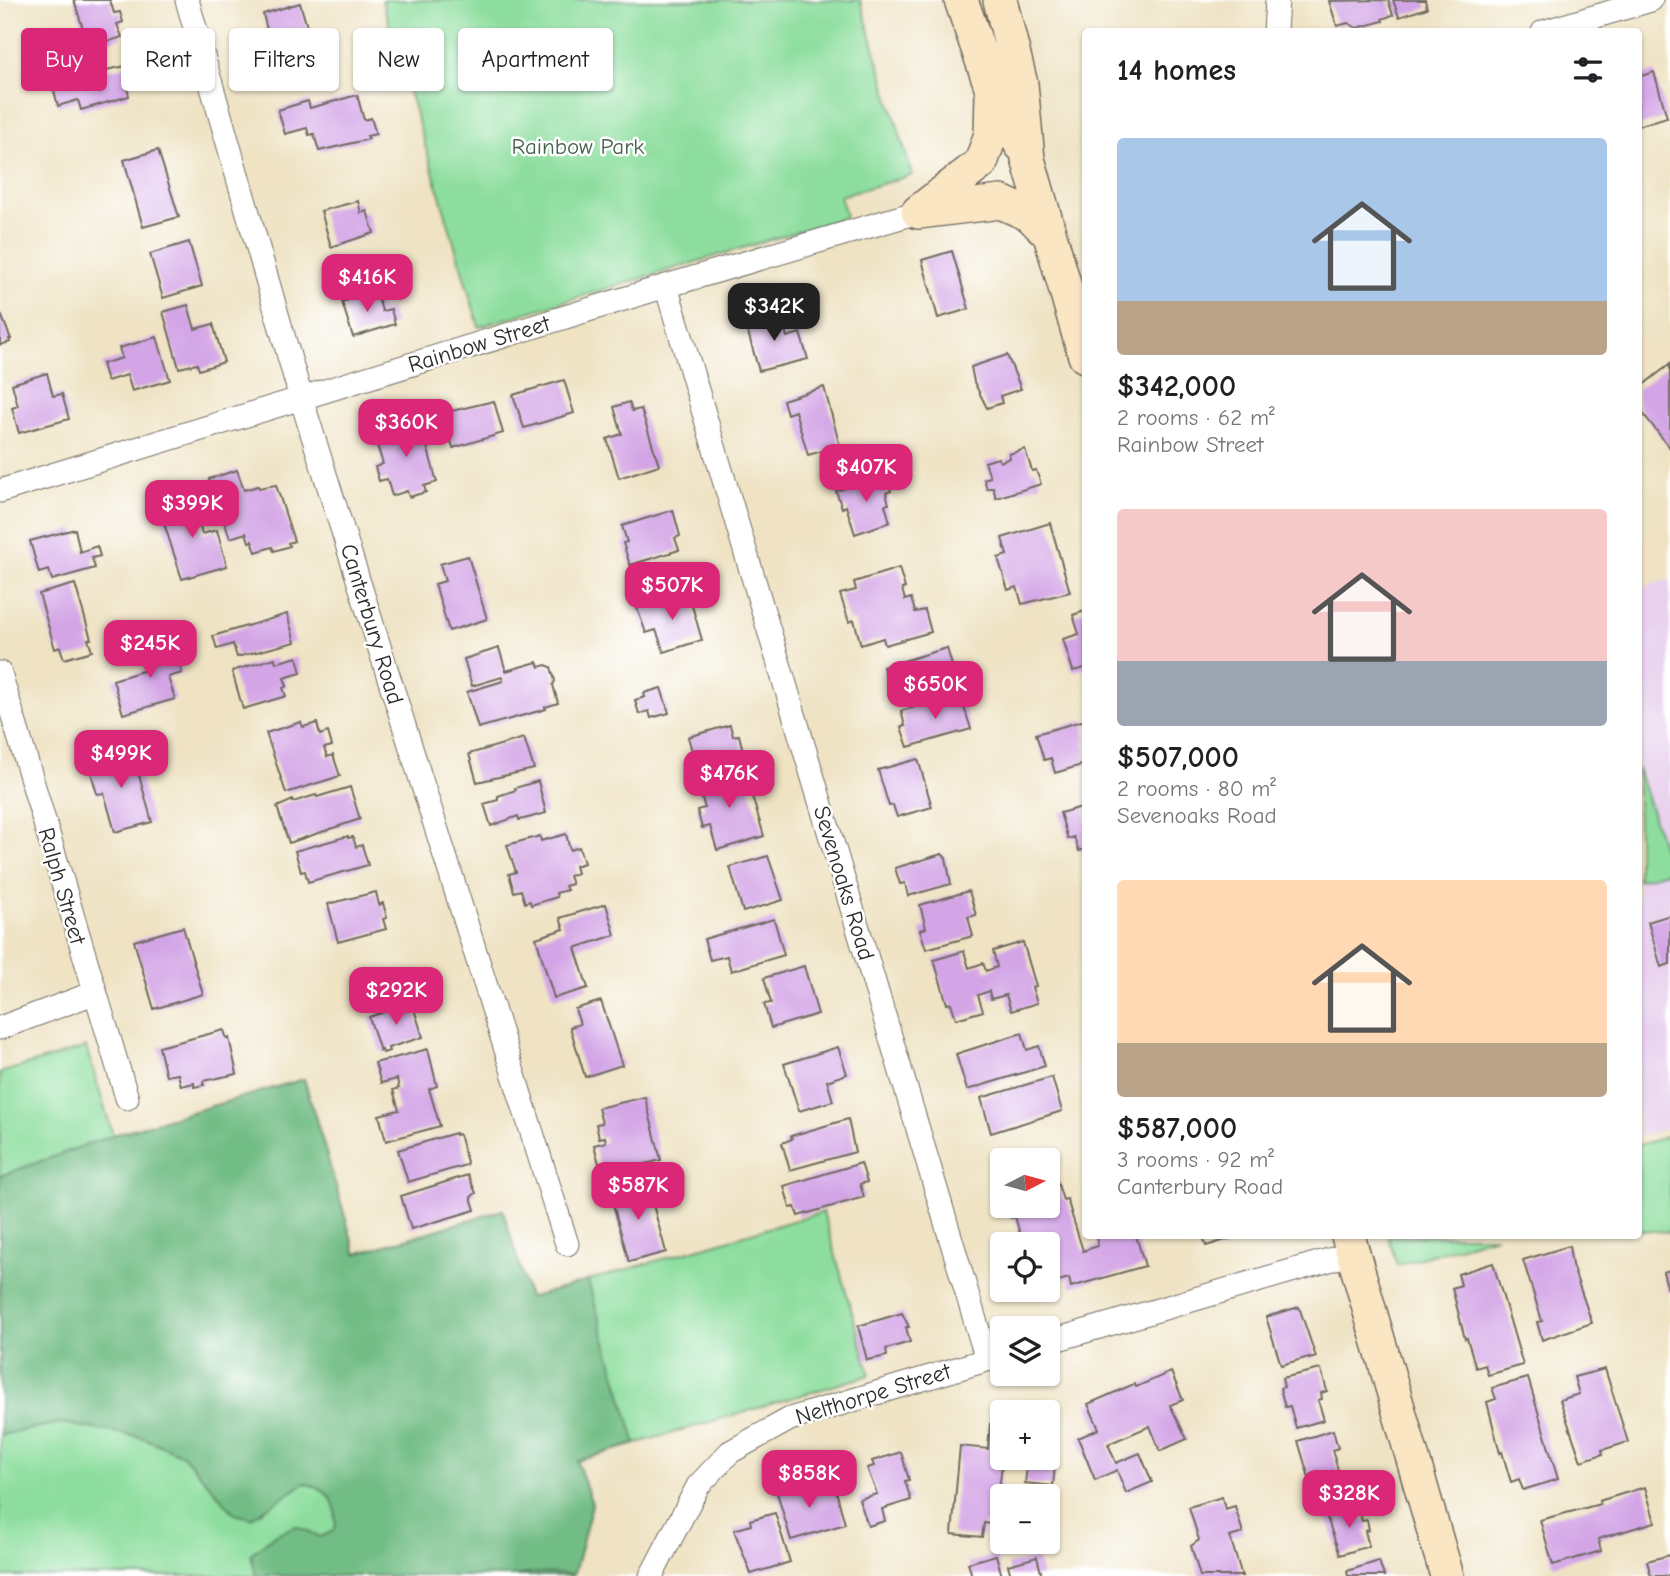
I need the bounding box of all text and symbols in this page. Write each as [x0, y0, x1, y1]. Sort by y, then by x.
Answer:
chip: Buy [21, 28, 107, 91]
chip: Rent [121, 28, 215, 91]
chip: Filters [229, 28, 339, 91]
chip: New [353, 28, 444, 91]
chip: Apartment [458, 28, 613, 91]
icon: filters [1569, 51, 1607, 89]
text: 14 homes [1117, 53, 1236, 88]
park label: Rainbow Park [511, 133, 645, 160]
icon: home [1299, 183, 1425, 309]
pin: $416K [318, 254, 416, 314]
text: $416K [338, 263, 396, 290]
pin: $342K [725, 284, 823, 343]
text: $342K [744, 292, 804, 319]
street label: Rainbow Street [405, 309, 554, 378]
text: $342,000 [1117, 369, 1236, 404]
pin: $360K [357, 400, 455, 459]
text: 2 rooms · 62 m² [1117, 404, 1275, 431]
text: $360K [374, 408, 438, 435]
text: Rainbow Street [1117, 431, 1264, 458]
pin: $407K [817, 444, 915, 504]
text: $407K [835, 453, 897, 480]
pin: $399K [143, 480, 241, 540]
text: $399K [161, 489, 223, 516]
street label: Canterbury Road [335, 541, 409, 707]
icon: home [1299, 554, 1425, 680]
pin: $507K [623, 562, 721, 622]
text: $507K [641, 571, 703, 598]
pin: $245K [101, 620, 199, 680]
text: $245K [120, 629, 180, 656]
pin: $650K [886, 662, 984, 721]
text: $650K [903, 670, 967, 697]
pin: $499K [72, 730, 170, 790]
text: $499K [90, 739, 152, 766]
text: $507,000 [1117, 740, 1239, 775]
pin: $476K [680, 750, 778, 810]
text: $476K [700, 759, 759, 786]
text: 2 rooms · 80 m² [1117, 775, 1276, 802]
text: Sevenoaks Road [1117, 802, 1277, 829]
street label: Sevenoaks Road [808, 803, 880, 963]
street label: Ralph Street [32, 825, 92, 949]
icon: home [1299, 925, 1425, 1051]
pin: $292K [347, 968, 445, 1027]
text: $292K [365, 976, 427, 1003]
text: $587,000 [1117, 1111, 1237, 1146]
text: 3 rooms · 92 m² [1117, 1146, 1274, 1173]
north arrow [990, 1148, 1060, 1218]
map controls [990, 1148, 1060, 1554]
pin: $587K [589, 1162, 687, 1222]
text: $587K [607, 1171, 669, 1198]
text: Canterbury Road [1117, 1173, 1283, 1200]
button: locate [990, 1232, 1060, 1302]
button: layers [990, 1316, 1060, 1386]
street label: Nelthorpe Street [792, 1357, 955, 1430]
button: + [990, 1400, 1060, 1470]
pin: $858K [760, 1450, 858, 1510]
text: $858K [778, 1459, 840, 1486]
pin: $328K [1300, 1470, 1398, 1530]
text: $328K [1318, 1479, 1380, 1506]
button: − [990, 1484, 1060, 1554]

